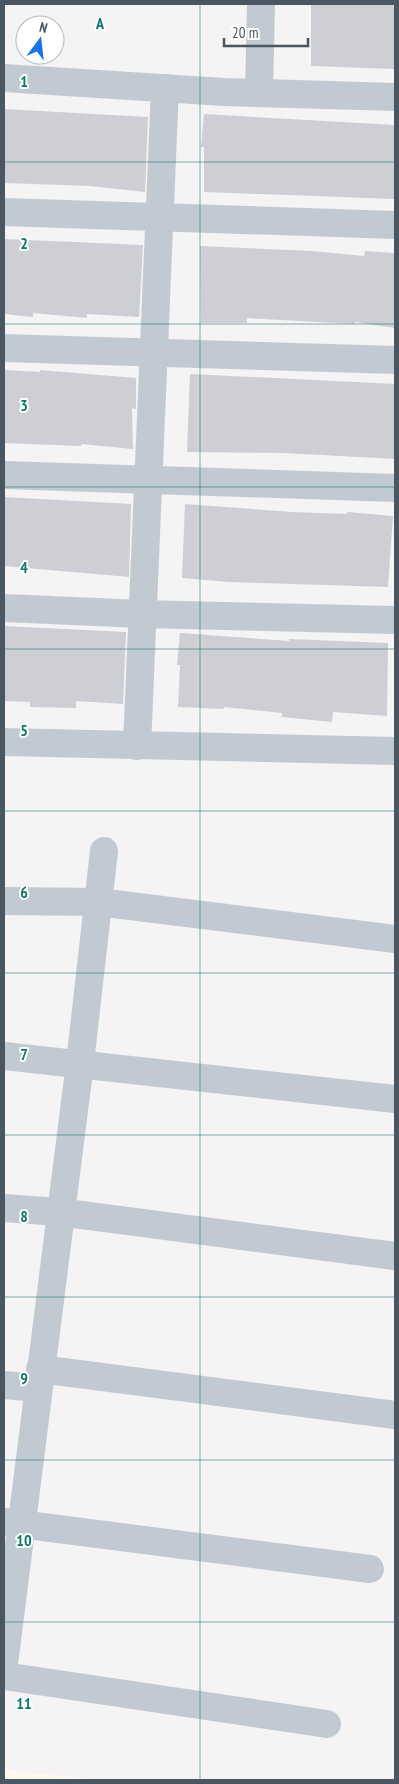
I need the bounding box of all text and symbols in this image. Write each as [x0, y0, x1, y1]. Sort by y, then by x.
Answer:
text: A [95, 13, 105, 33]
north arrow [15, 15, 65, 65]
scale bar [224, 15, 308, 47]
text: N [37, 18, 49, 37]
text: 20 m [232, 23, 258, 42]
text: 1 [20, 71, 28, 91]
text: 2 [20, 233, 28, 253]
text: 3 [20, 395, 28, 415]
text: 4 [20, 557, 28, 577]
text: 5 [20, 720, 28, 740]
text: 6 [20, 882, 28, 902]
text: 7 [20, 1044, 28, 1064]
text: 8 [20, 1206, 28, 1226]
text: 9 [20, 1368, 28, 1388]
text: 10 [16, 1530, 32, 1550]
text: 11 [16, 1693, 32, 1713]

